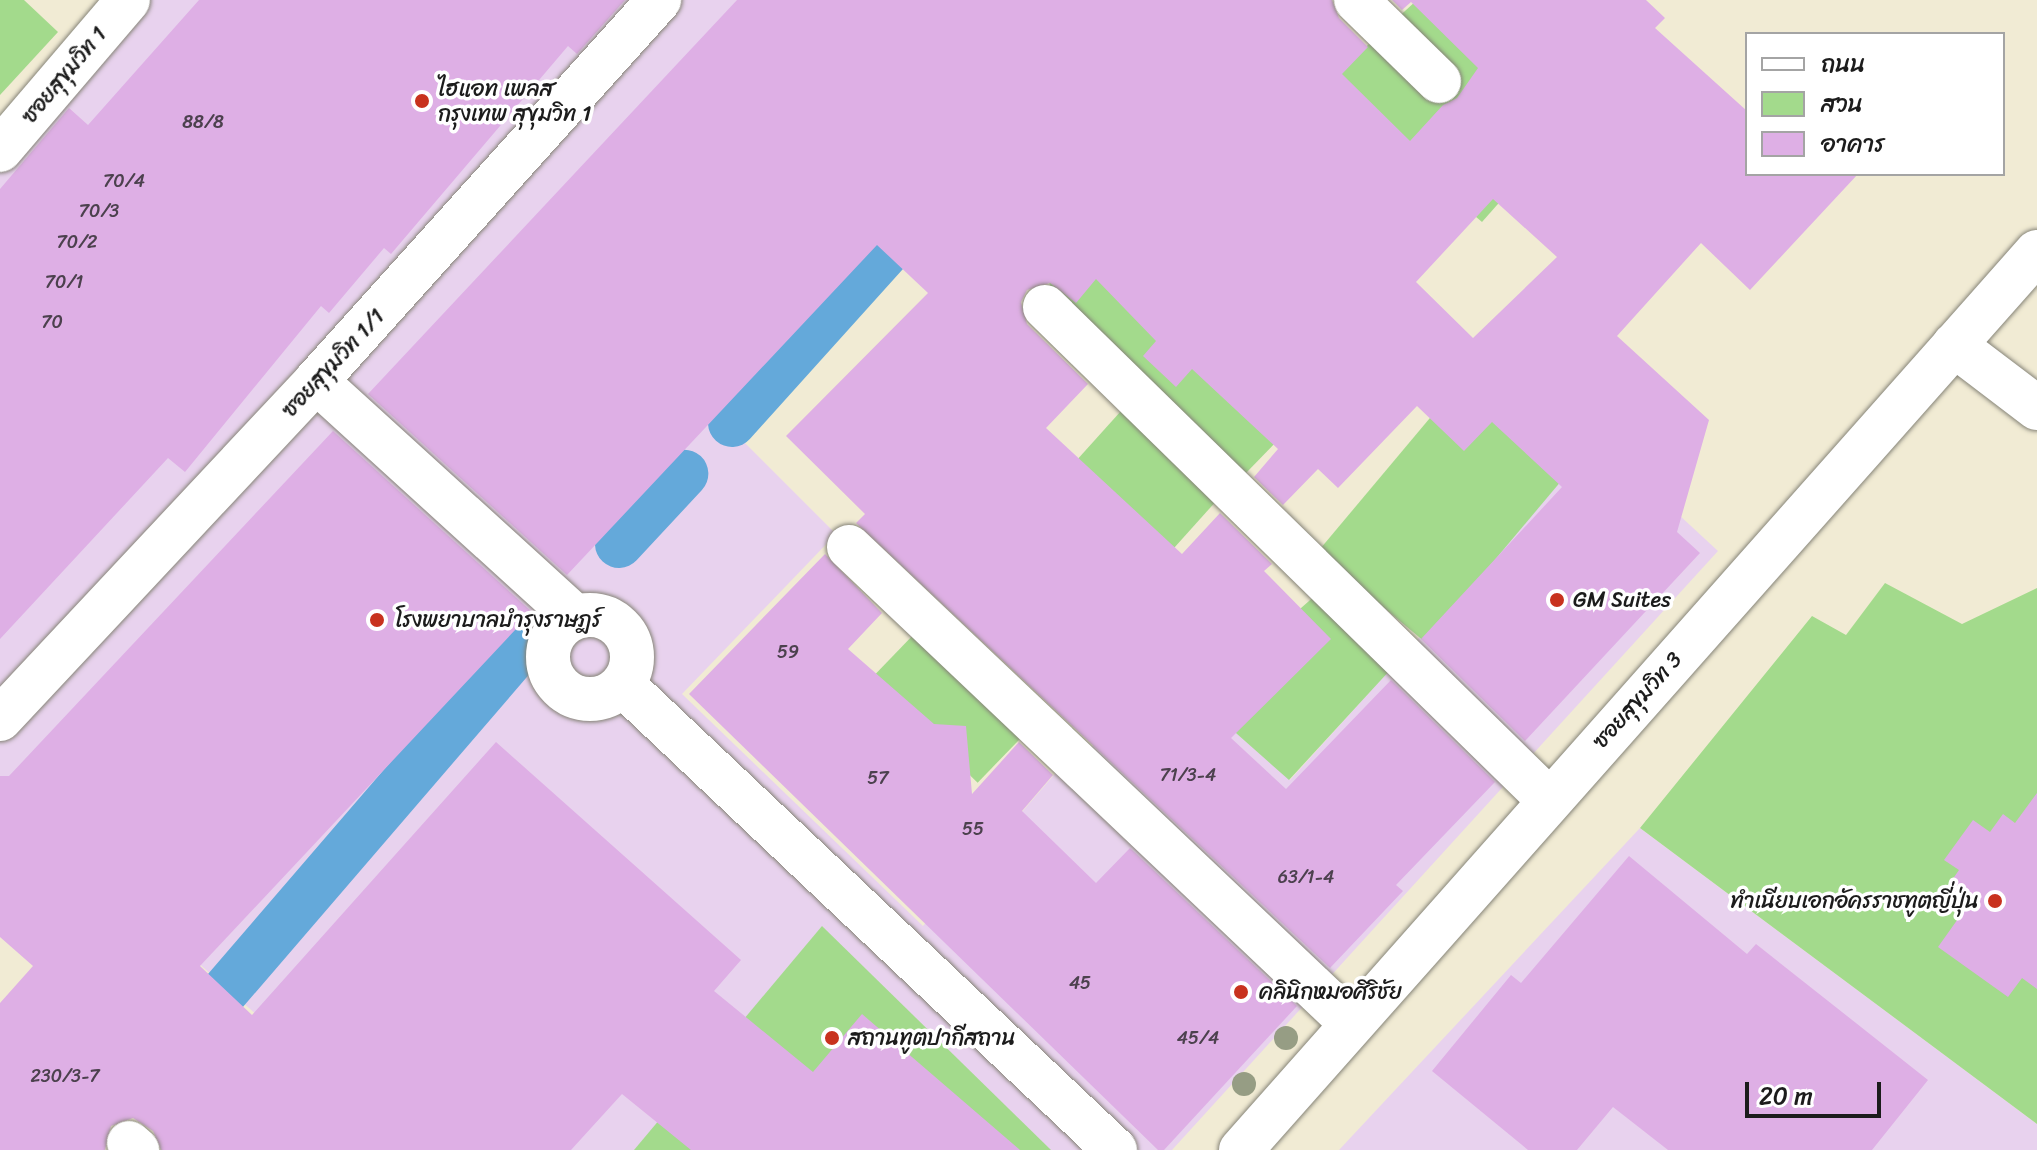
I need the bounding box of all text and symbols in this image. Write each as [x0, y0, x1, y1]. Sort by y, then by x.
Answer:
street label: ซอยสุขุมวิท 1 [16, 21, 112, 129]
legend [1745, 32, 2005, 176]
text: ถนน [1821, 43, 1866, 85]
place label: ไฮแอท เพลส กรุงเทพ สุขุมวิท 1 [438, 75, 591, 126]
text: สวน [1821, 83, 1863, 125]
marker: ไฮแอท เพลส กรุงเทพ สุขุมวิท 1 [413, 92, 431, 110]
house number: 88/8 [182, 111, 224, 133]
text: อาคาร [1821, 123, 1885, 165]
house number: 70/4 [103, 170, 145, 192]
house number: 70/3 [79, 200, 119, 222]
house number: 70/2 [57, 231, 97, 253]
house number: 70/1 [45, 271, 83, 293]
street label: ซอยสุขุมวิท 1/1 [276, 303, 390, 423]
house number: 70 [41, 311, 63, 333]
place label: GM Suites [1573, 587, 1673, 613]
marker: GM Suites [1548, 591, 1566, 609]
place label: โรงพยาบาลบำรุงราษฎร์ [395, 607, 602, 633]
marker: โรงพยาบาลบำรุงราษฎร์ [366, 609, 388, 631]
house number: 59 [777, 641, 799, 663]
street label: ซอยสุขุมวิท 3 [1587, 646, 1687, 754]
house number: 71/3-4 [1160, 764, 1216, 786]
house number: 57 [867, 767, 889, 789]
house number: 55 [962, 818, 984, 840]
house number: 63/1-4 [1278, 866, 1334, 888]
place label: ทำเนียบเอกอัครราชทูตญี่ปุ่น [1730, 888, 1979, 914]
marker: ทำเนียบเอกอัครราชทูตญี่ปุ่น [1986, 892, 2004, 910]
house number: 45 [1069, 972, 1091, 994]
place label: คลินิกหมอศิริชัย [1259, 979, 1402, 1005]
marker: คลินิกหมอศิริชัย [1230, 981, 1252, 1003]
place label: สถานทูตปากีสถาน [848, 1025, 1016, 1051]
house number: 45/4 [1177, 1027, 1219, 1049]
marker: สถานทูตปากีสถาน [823, 1029, 841, 1047]
house number: 230/3-7 [30, 1065, 100, 1087]
scale bar [1749, 1066, 1885, 1116]
text: 20 m [1759, 1075, 1813, 1117]

